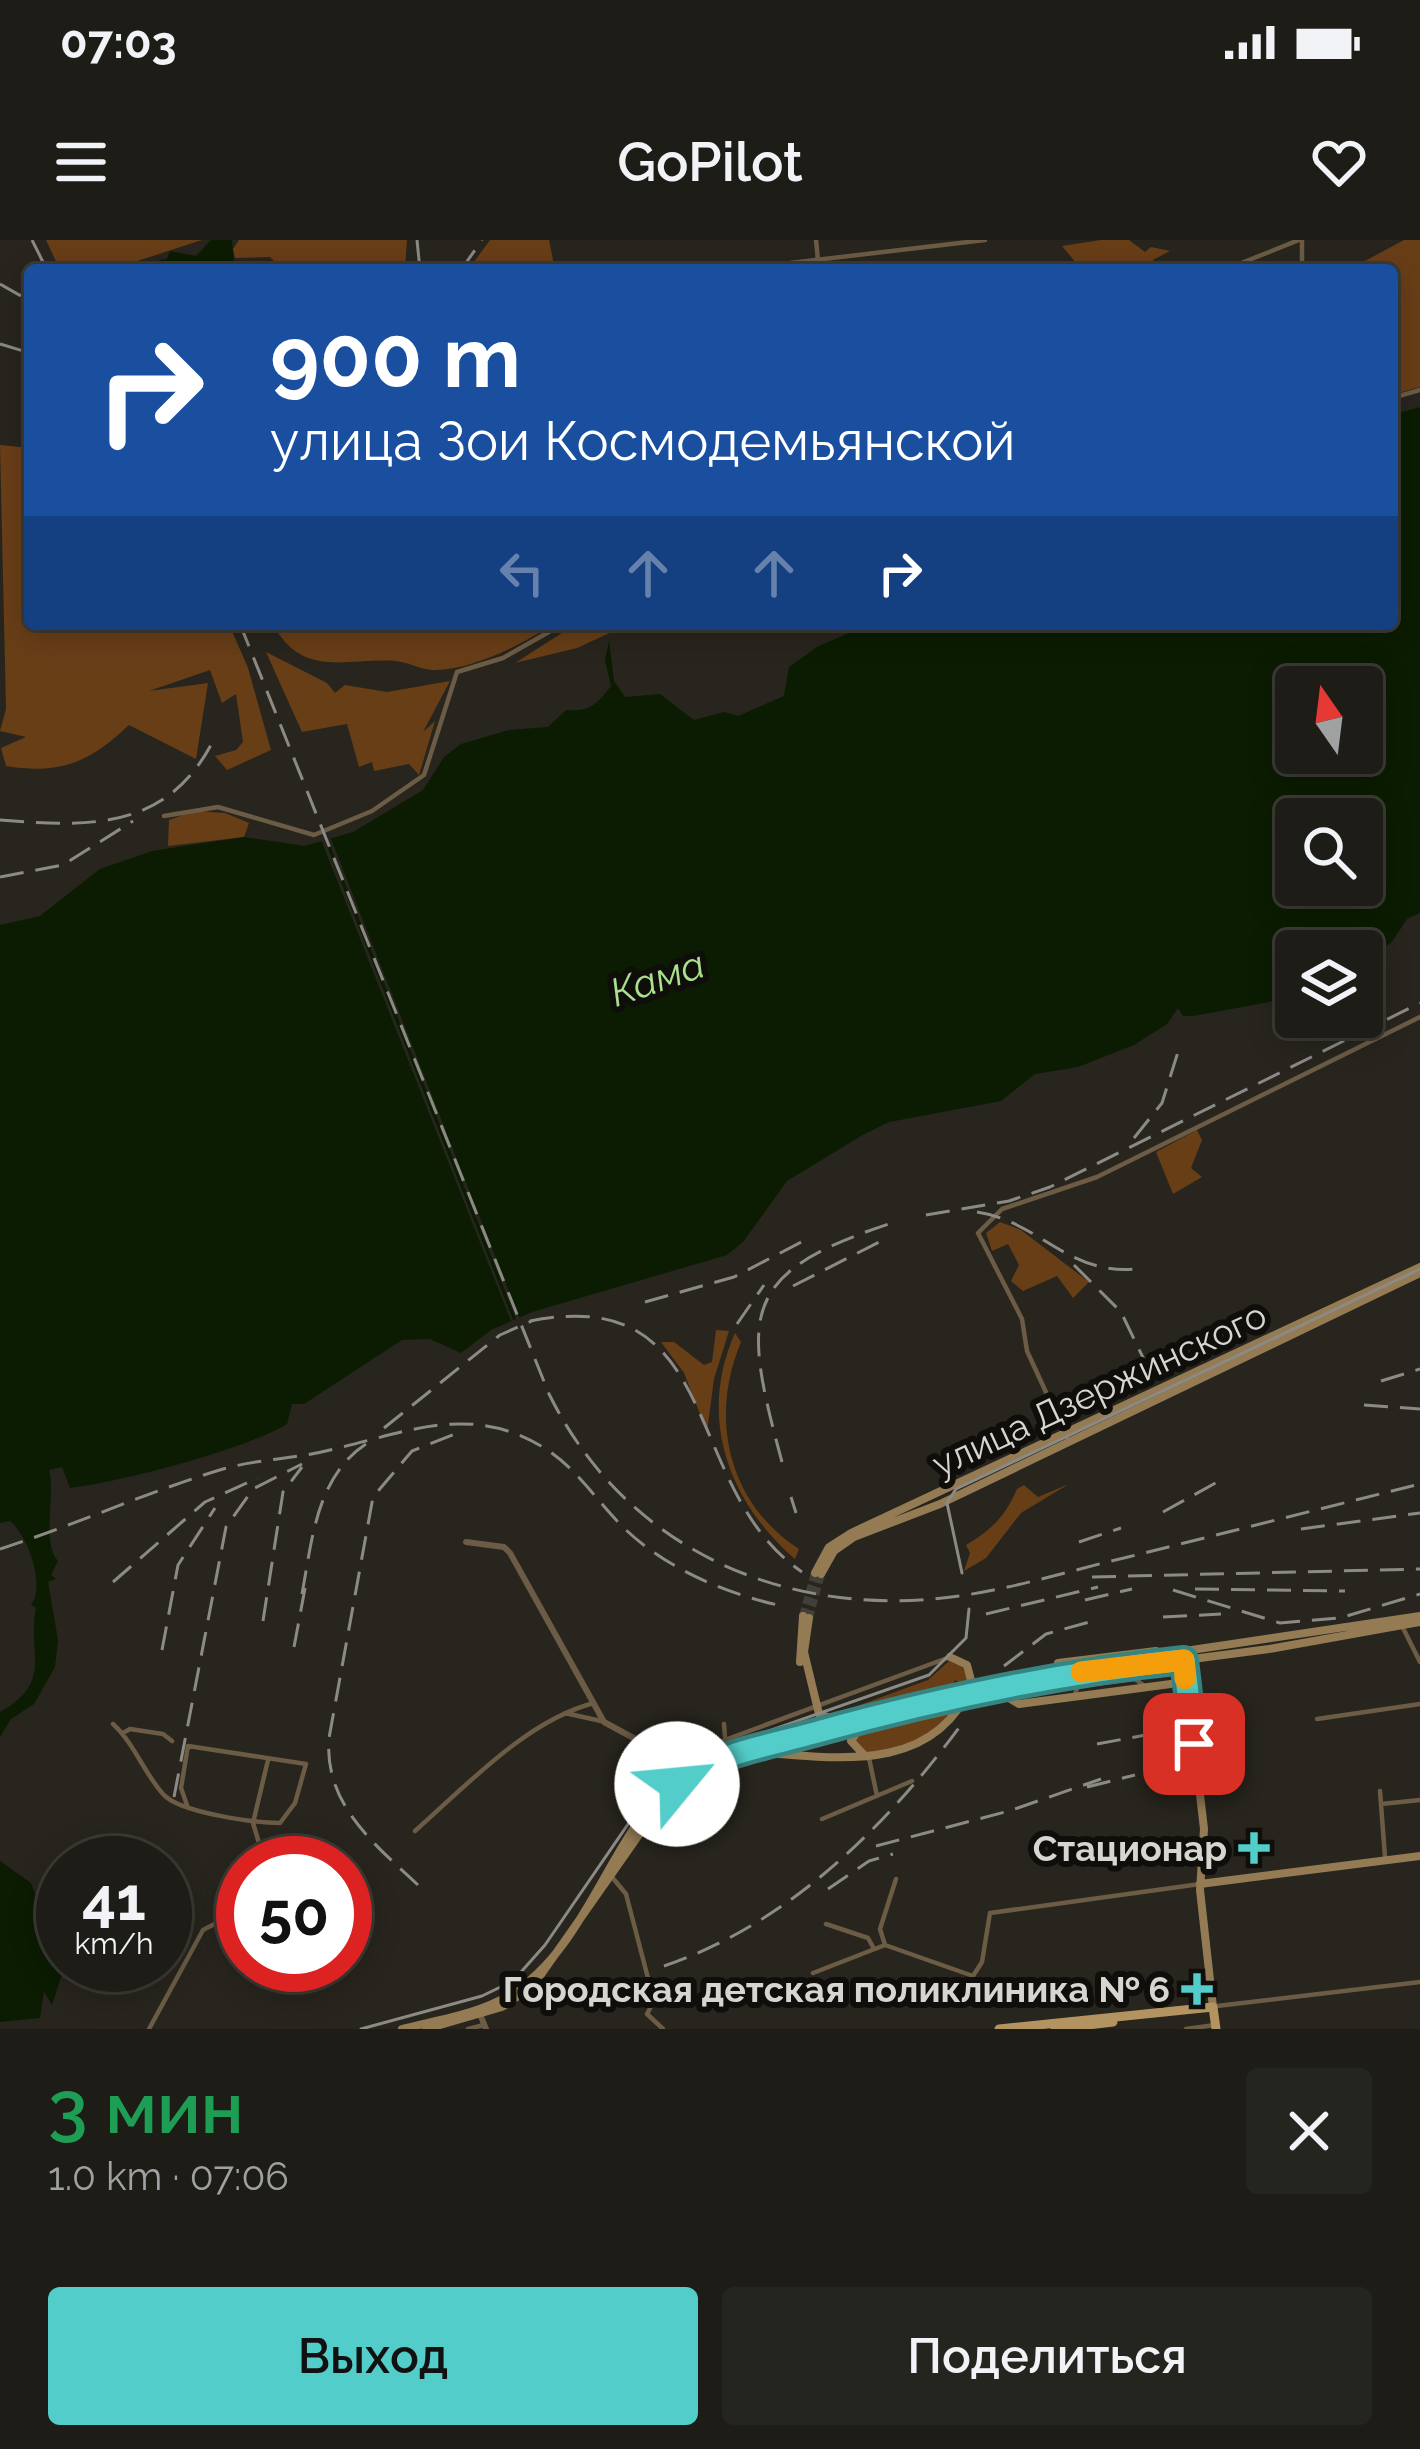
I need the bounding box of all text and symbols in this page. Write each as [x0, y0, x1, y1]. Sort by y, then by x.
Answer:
text: 07:03 [60, 16, 177, 69]
icon: menu [48, 129, 114, 195]
icon: heart [1306, 129, 1372, 195]
text: GoPilot [617, 130, 803, 194]
text: 900 m [270, 308, 521, 407]
icon: right [72, 312, 228, 468]
text: улица Зои Космодемьянской [270, 409, 1015, 473]
icon: left [489, 540, 555, 606]
icon: ahead [615, 540, 681, 606]
icon: ahead [741, 540, 807, 606]
icon: right [867, 540, 933, 606]
north arrow [1275, 666, 1383, 774]
map controls [1275, 666, 1383, 1038]
button: search [1275, 798, 1383, 906]
button: layers [1275, 930, 1383, 1038]
water label: Кама [604, 941, 710, 1015]
street label: улица Дзержинского [925, 1293, 1273, 1485]
pin [1143, 1693, 1245, 1795]
icon: arrive [1161, 1711, 1227, 1777]
position arrow [614, 1721, 740, 1847]
place label: Стационар [1033, 1827, 1227, 1869]
marker: Стационар [1238, 1832, 1270, 1864]
speed limit sign: 50 [216, 1836, 372, 1992]
text: 41 [82, 1864, 146, 1934]
text: km/h [74, 1926, 154, 1961]
place label: Городская детская поликлиника № 6 [503, 1968, 1170, 2010]
marker: Городская детская поликлиника № 6 [1181, 1973, 1213, 2005]
text: 3 мин [48, 2065, 244, 2150]
button: close [1246, 2068, 1372, 2194]
text: 1.0 km · 07:06 [48, 2153, 289, 2199]
button: Выход [48, 2287, 698, 2425]
button: Поделиться [722, 2287, 1372, 2425]

